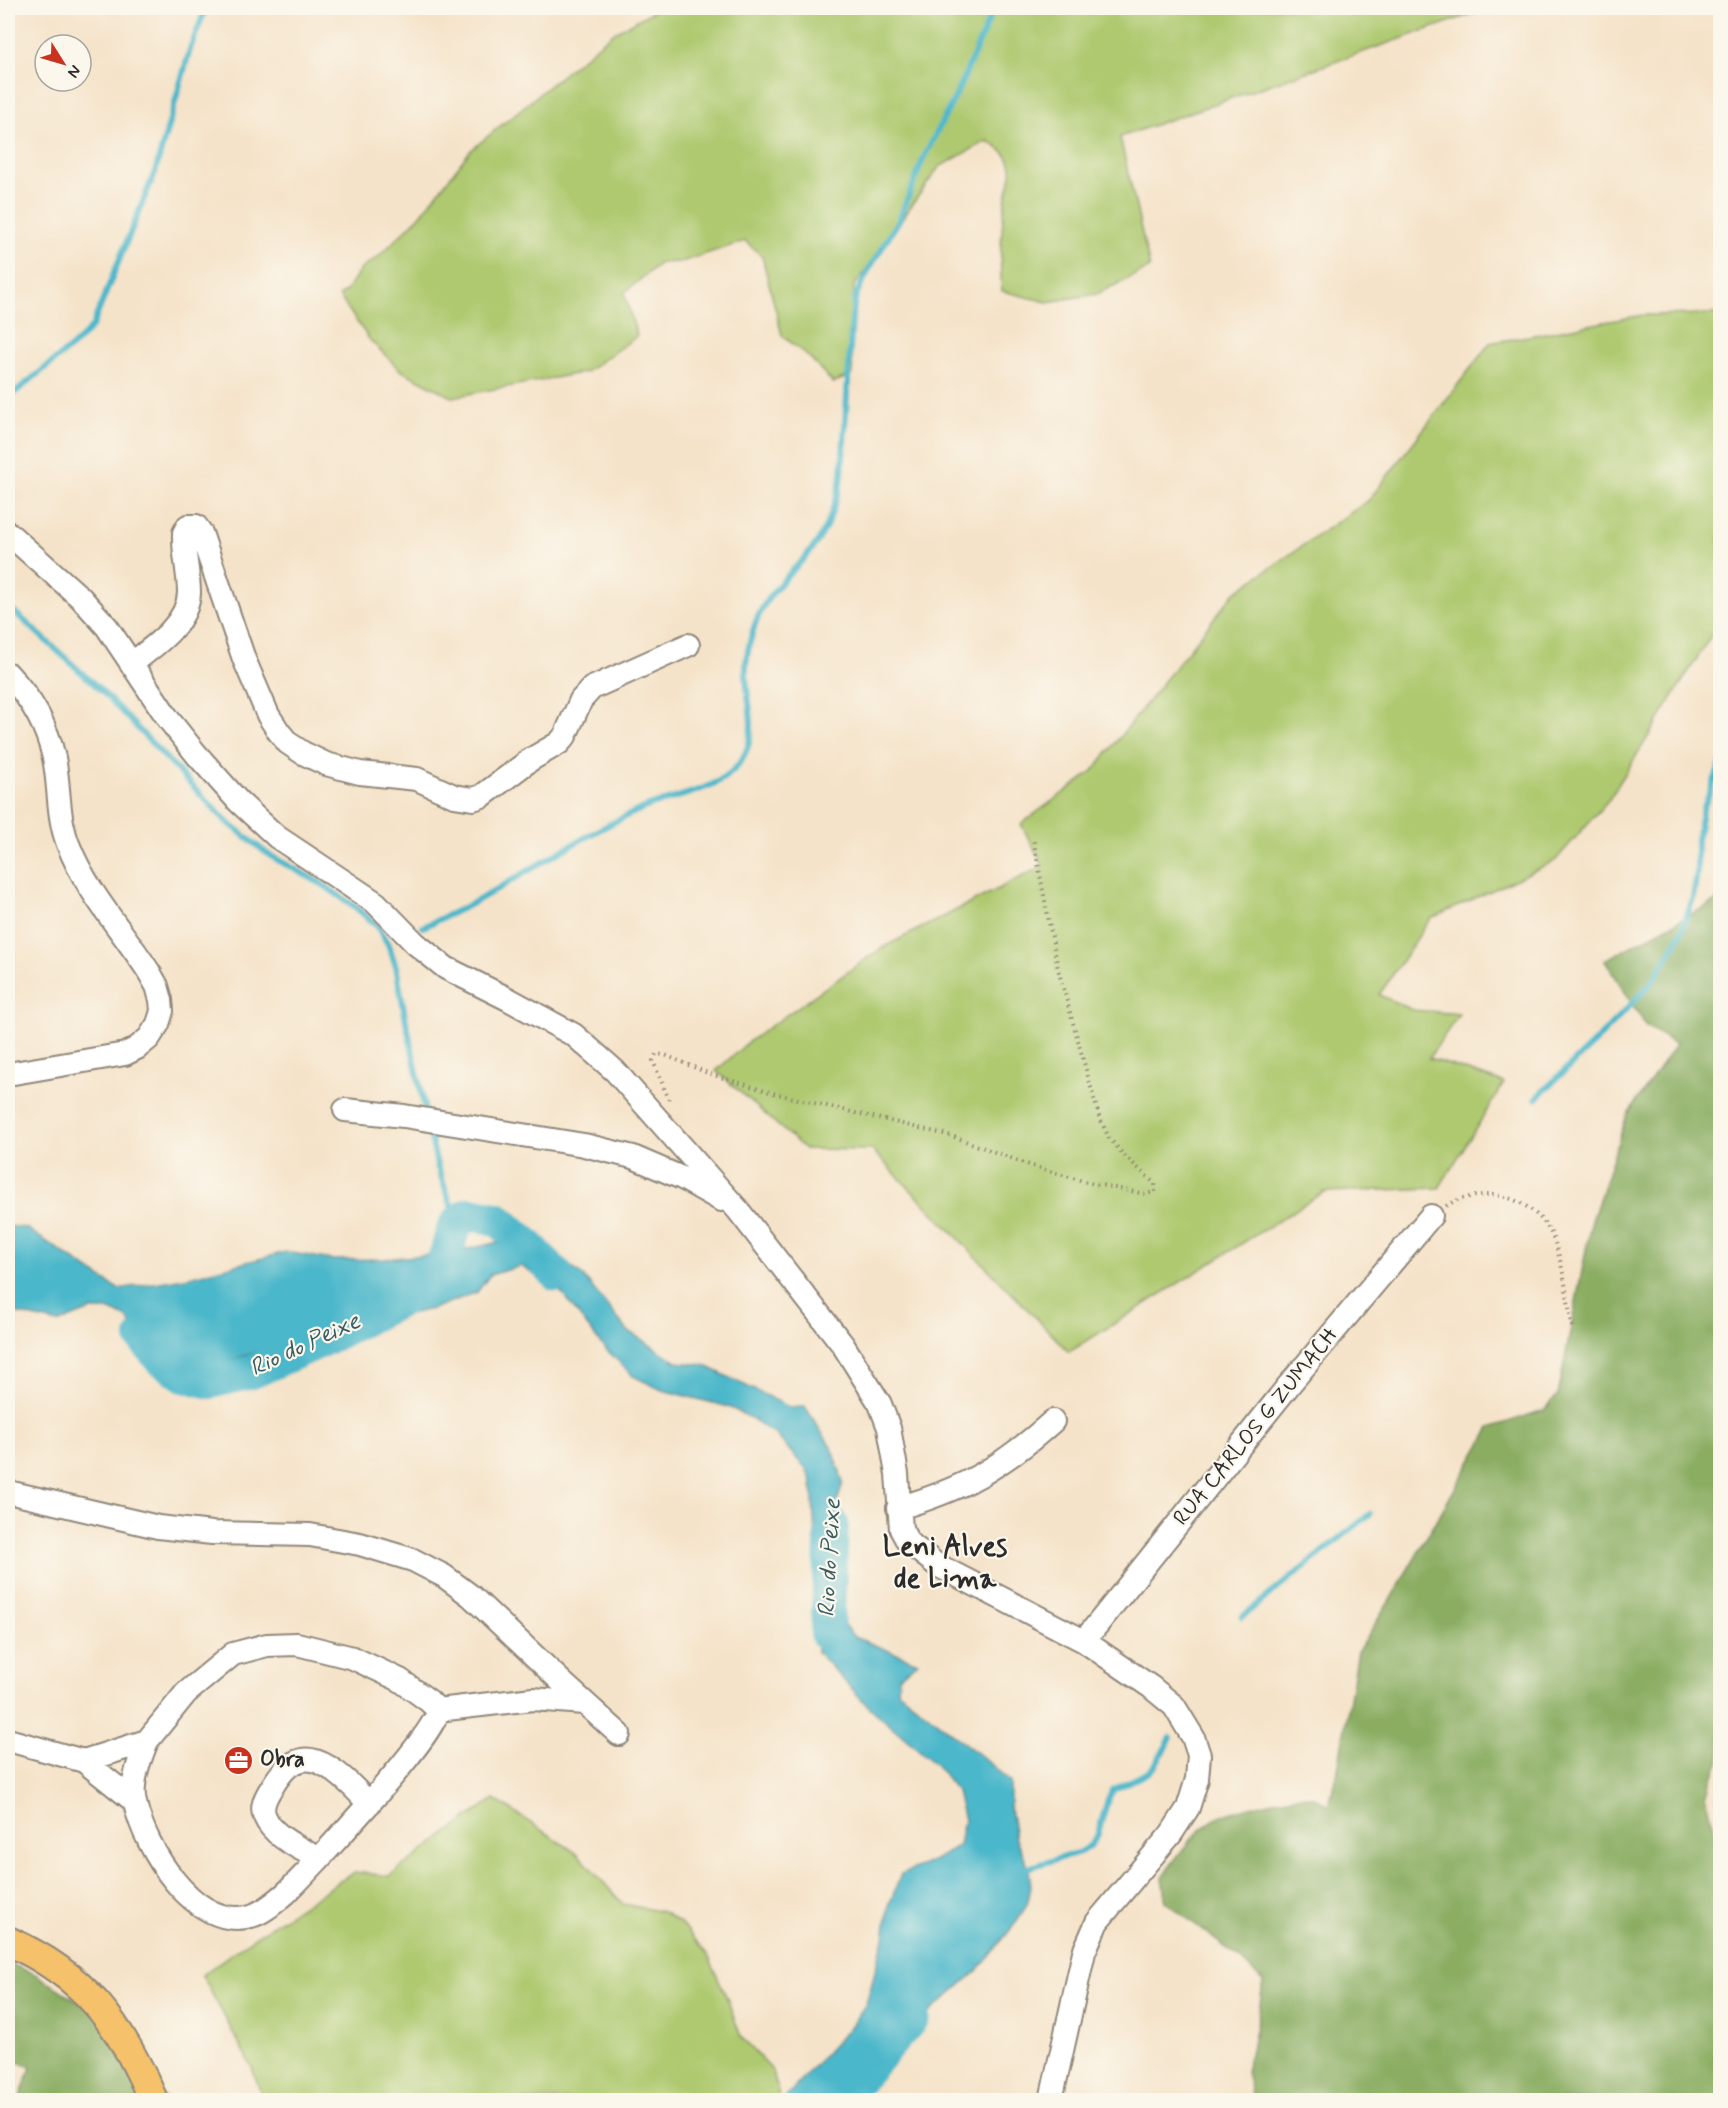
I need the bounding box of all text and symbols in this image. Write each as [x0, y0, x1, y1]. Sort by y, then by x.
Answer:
north arrow [33, 33, 93, 93]
text: N [62, 61, 85, 82]
water label: Rio do Peixe [245, 1305, 366, 1384]
street label: RUA CARLOS G ZUMACH [1168, 1322, 1344, 1532]
water label: Rio do Peixe [811, 1497, 849, 1618]
district label: Leni Alves de Lima [883, 1529, 1007, 1598]
office icon: Obra [223, 1744, 255, 1776]
place label: Obra [260, 1746, 305, 1774]

